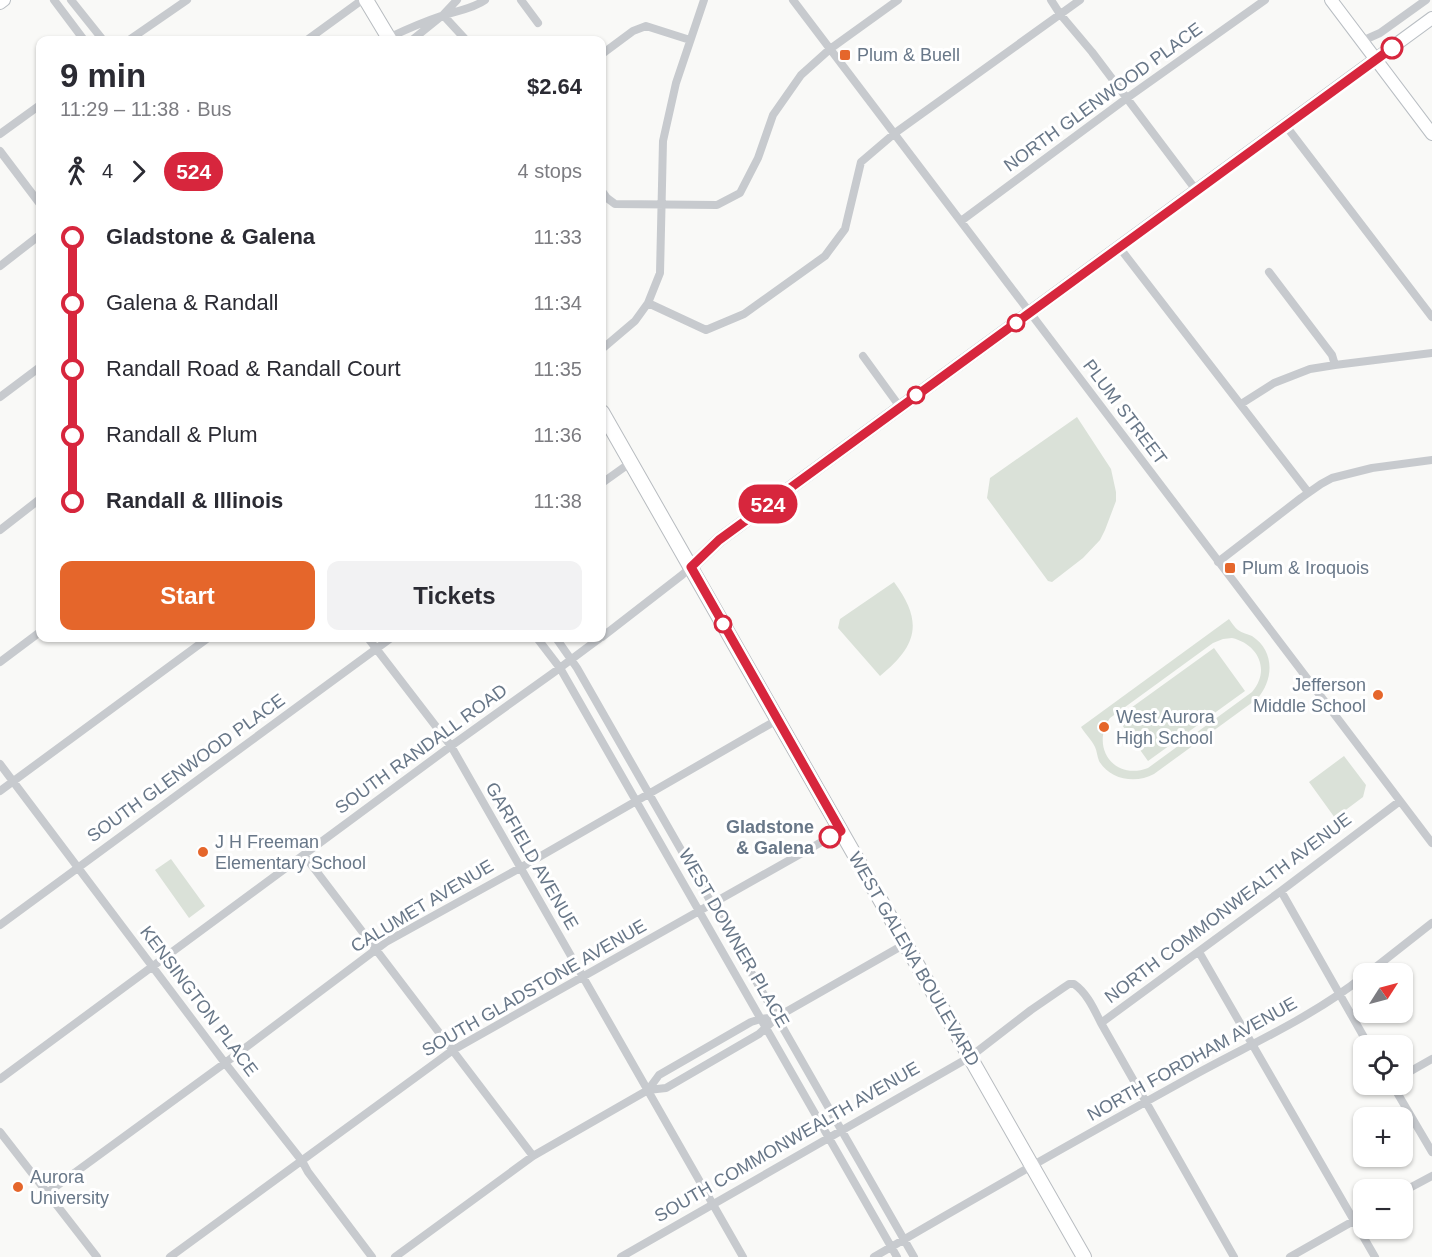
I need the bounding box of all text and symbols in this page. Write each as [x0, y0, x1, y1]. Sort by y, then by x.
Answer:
street label: NORTH GLENWOOD PLACE [1000, 18, 1206, 176]
unlabelled marker [1381, 37, 1403, 59]
place label: Plum & Buell [857, 45, 960, 65]
marker: Plum & Buell [838, 48, 852, 62]
text: 9 min [60, 57, 146, 94]
text: $2.64 [527, 74, 582, 99]
text: 11:29 – 11:38 · Bus [60, 98, 232, 120]
icon: walk [60, 155, 93, 188]
icon: forward [122, 155, 155, 188]
text: 4 [102, 160, 113, 182]
text: 524 [176, 160, 211, 183]
text: 4 stops [518, 160, 582, 182]
text: Gladstone & Galena [106, 224, 315, 249]
text: 11:33 [533, 226, 582, 248]
text: Galena & Randall [106, 290, 278, 315]
text: 11:34 [533, 292, 582, 314]
unlabelled marker [1007, 314, 1025, 332]
text: Randall Road & Randall Court [106, 356, 401, 381]
street label: PLUM STREET [1079, 356, 1171, 468]
text: 11:35 [533, 358, 582, 380]
unlabelled marker [907, 386, 925, 404]
text: Randall & Plum [106, 422, 258, 447]
text: 11:36 [533, 424, 582, 446]
line badge: 524 [734, 484, 802, 524]
text: Randall & Illinois [106, 488, 283, 513]
text: 11:38 [533, 490, 582, 512]
text: 524 [750, 493, 786, 516]
place label: Plum & Iroquois [1242, 558, 1369, 578]
button: Start [60, 561, 315, 630]
button: Tickets [327, 561, 582, 630]
marker: Plum & Iroquois [1223, 561, 1237, 575]
unlabelled marker [714, 615, 732, 633]
place label: Jefferson Middle School [1253, 675, 1366, 716]
street label: SOUTH RANDALL ROAD [331, 680, 511, 818]
marker: Jefferson Middle School [1371, 688, 1385, 702]
street label: SOUTH GLENWOOD PLACE [83, 690, 289, 846]
place label: West Aurora High School [1116, 707, 1216, 748]
marker: West Aurora High School [1097, 720, 1111, 734]
street label: GARFIELD AVENUE [482, 779, 582, 933]
street label: NORTH COMMONWEALTH AVENUE [1101, 809, 1355, 1007]
place label: Gladstone & Galena [726, 817, 815, 858]
marker: Gladstone & Galena [819, 826, 841, 848]
place label: J H Freeman Elementary School [215, 832, 366, 873]
marker: J H Freeman Elementary School [196, 845, 210, 859]
street label: WEST DOWNER PLACE [675, 845, 793, 1031]
street label: WEST GALENA BOULEVARD [844, 849, 984, 1069]
street label: CALUMET AVENUE [347, 856, 497, 956]
street label: SOUTH GLADSTONE AVENUE [418, 915, 650, 1061]
street label: KENSINGTON PLACE [136, 922, 262, 1080]
north arrow [1353, 963, 1413, 1023]
map controls [1353, 963, 1413, 1239]
street label: NORTH FORDHAM AVENUE [1084, 993, 1300, 1125]
button: locate [1353, 1035, 1413, 1095]
street label: SOUTH COMMONWEALTH AVENUE [651, 1058, 923, 1226]
button: + [1353, 1107, 1413, 1167]
place label: Aurora University [30, 1167, 109, 1208]
button: − [1353, 1179, 1413, 1239]
marker: Aurora University [11, 1180, 25, 1194]

